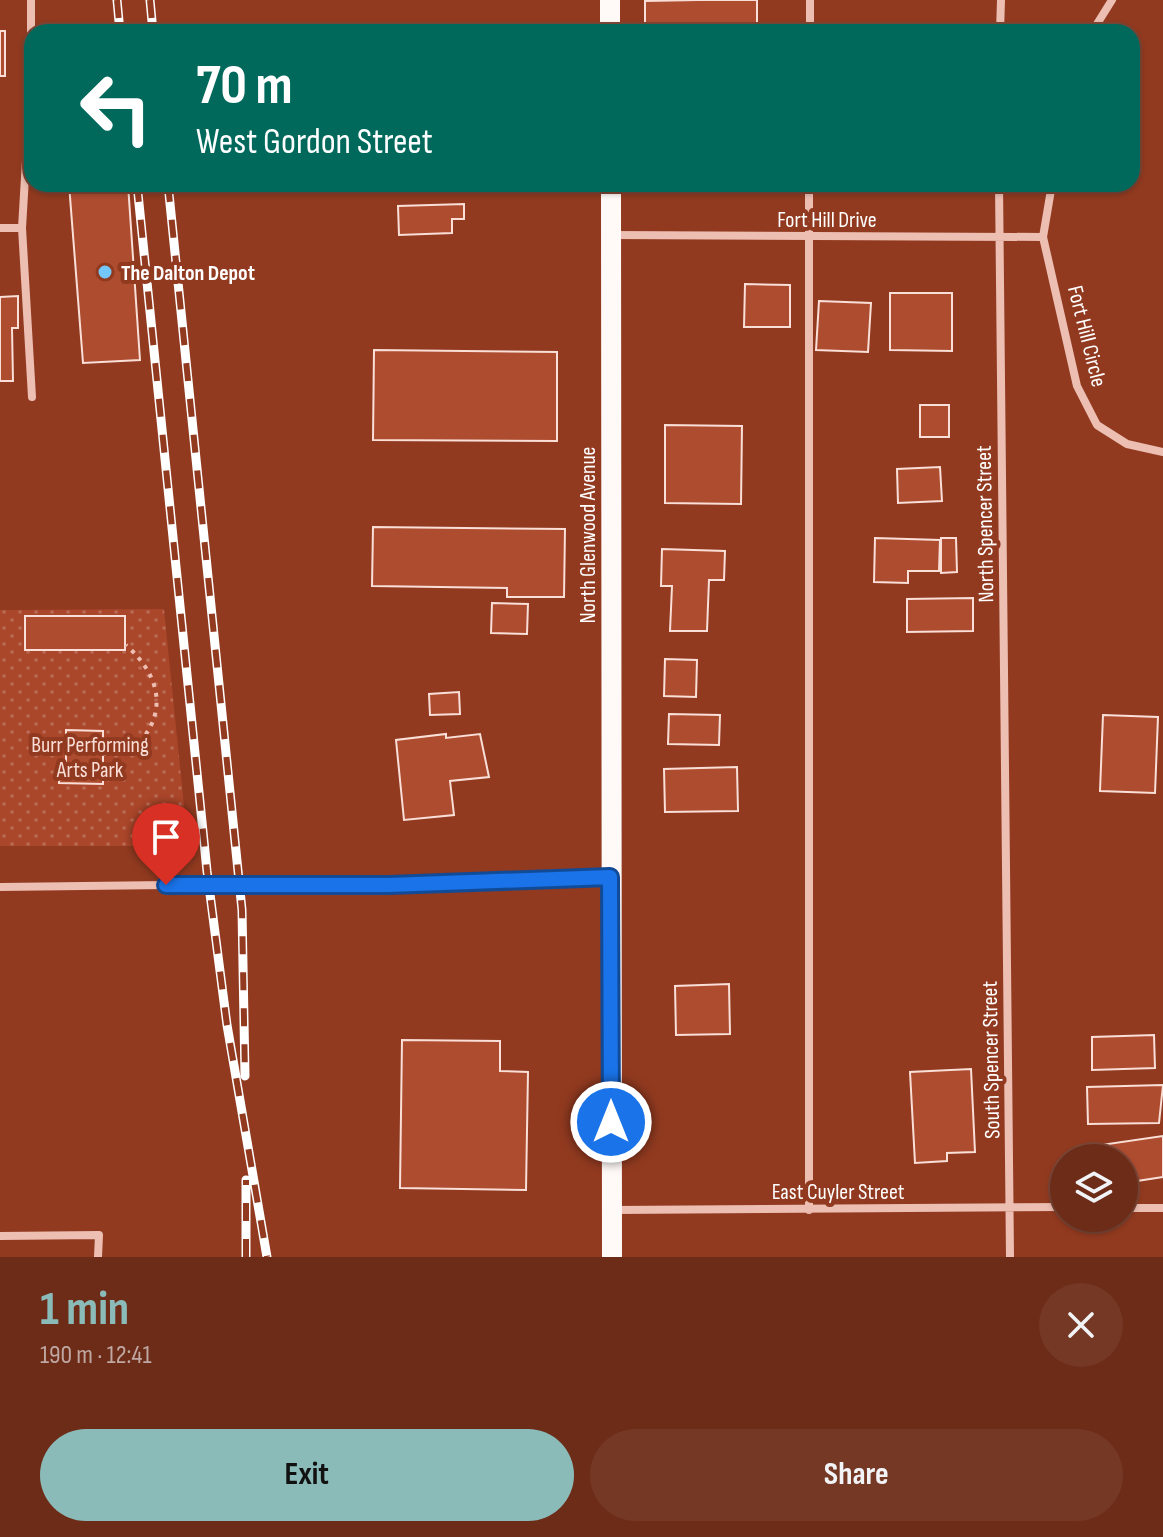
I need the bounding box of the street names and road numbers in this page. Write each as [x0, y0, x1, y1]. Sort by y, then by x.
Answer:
street label: Fort Hill Drive [777, 207, 877, 234]
street label: Fort Hill Circle [1061, 283, 1112, 390]
street label: North Spencer Street [971, 445, 1000, 603]
street label: North Glenwood Avenue [575, 447, 602, 623]
street label: South Spencer Street [977, 980, 1006, 1139]
street label: East Cuyler Street [772, 1179, 905, 1206]

